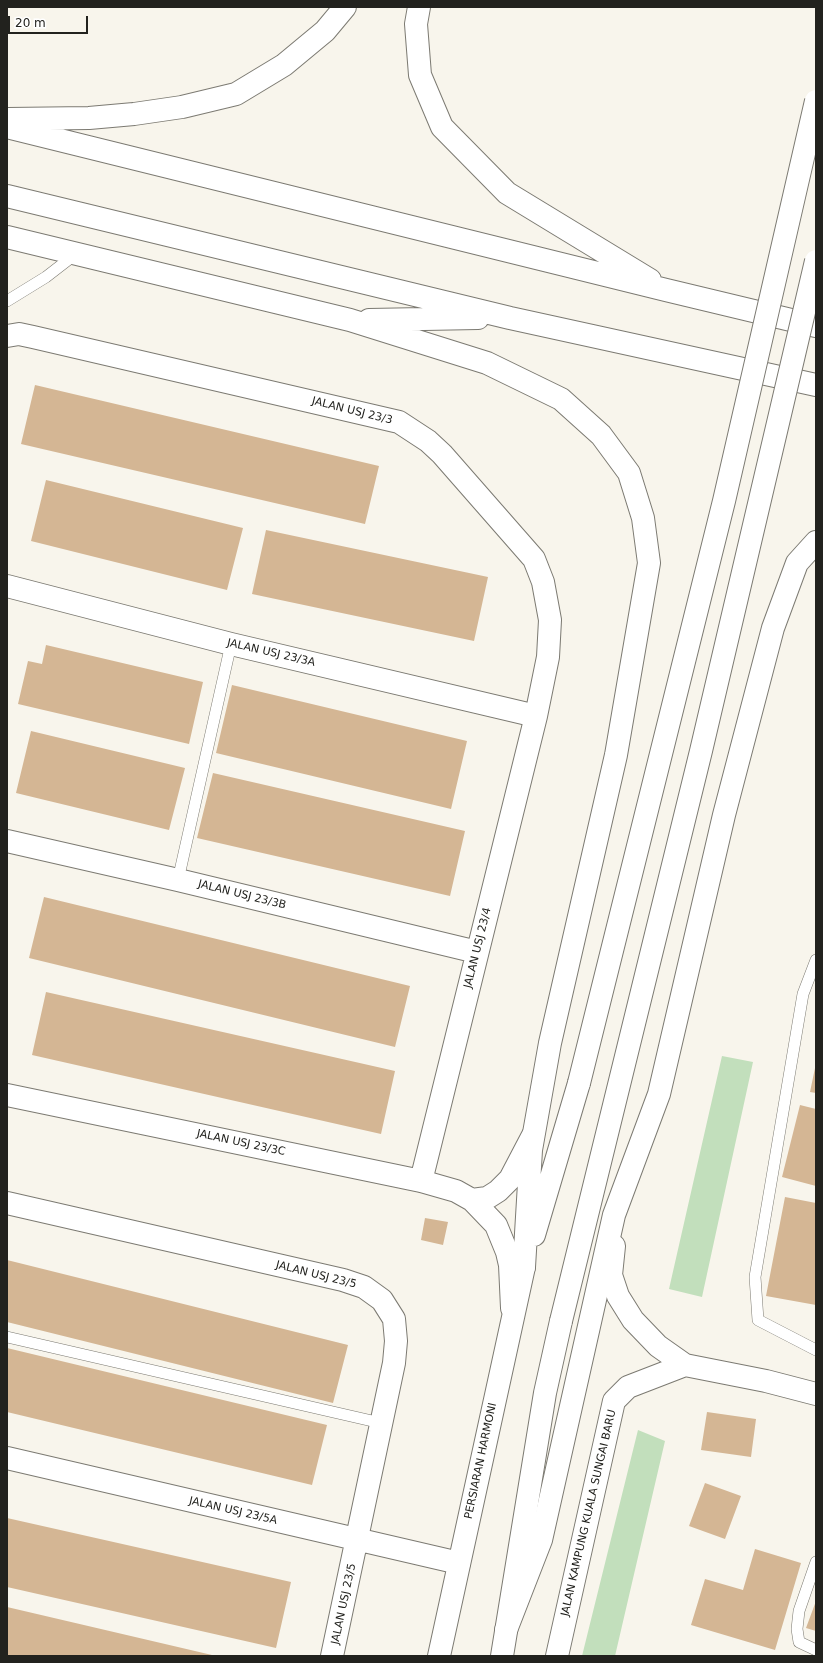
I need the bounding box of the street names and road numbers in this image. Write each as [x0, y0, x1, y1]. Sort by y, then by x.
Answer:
street label: JALAN USJ 23/3 [310, 395, 394, 427]
street label: JALAN USJ 23/3A [226, 636, 316, 670]
street label: JALAN USJ 23/3B [197, 878, 287, 912]
street label: JALAN USJ 23/4 [462, 906, 494, 990]
street label: JALAN USJ 23/3C [195, 1127, 287, 1159]
street label: JALAN USJ 23/5 [274, 1259, 358, 1291]
street label: PERSIARAN HARMONI [462, 1402, 500, 1520]
street label: JALAN KAMPUNG KUALA SUNGAI BARU [559, 1408, 619, 1618]
street label: JALAN USJ 23/5A [188, 1494, 278, 1528]
street label: JALAN USJ 23/5 [329, 1562, 359, 1646]

